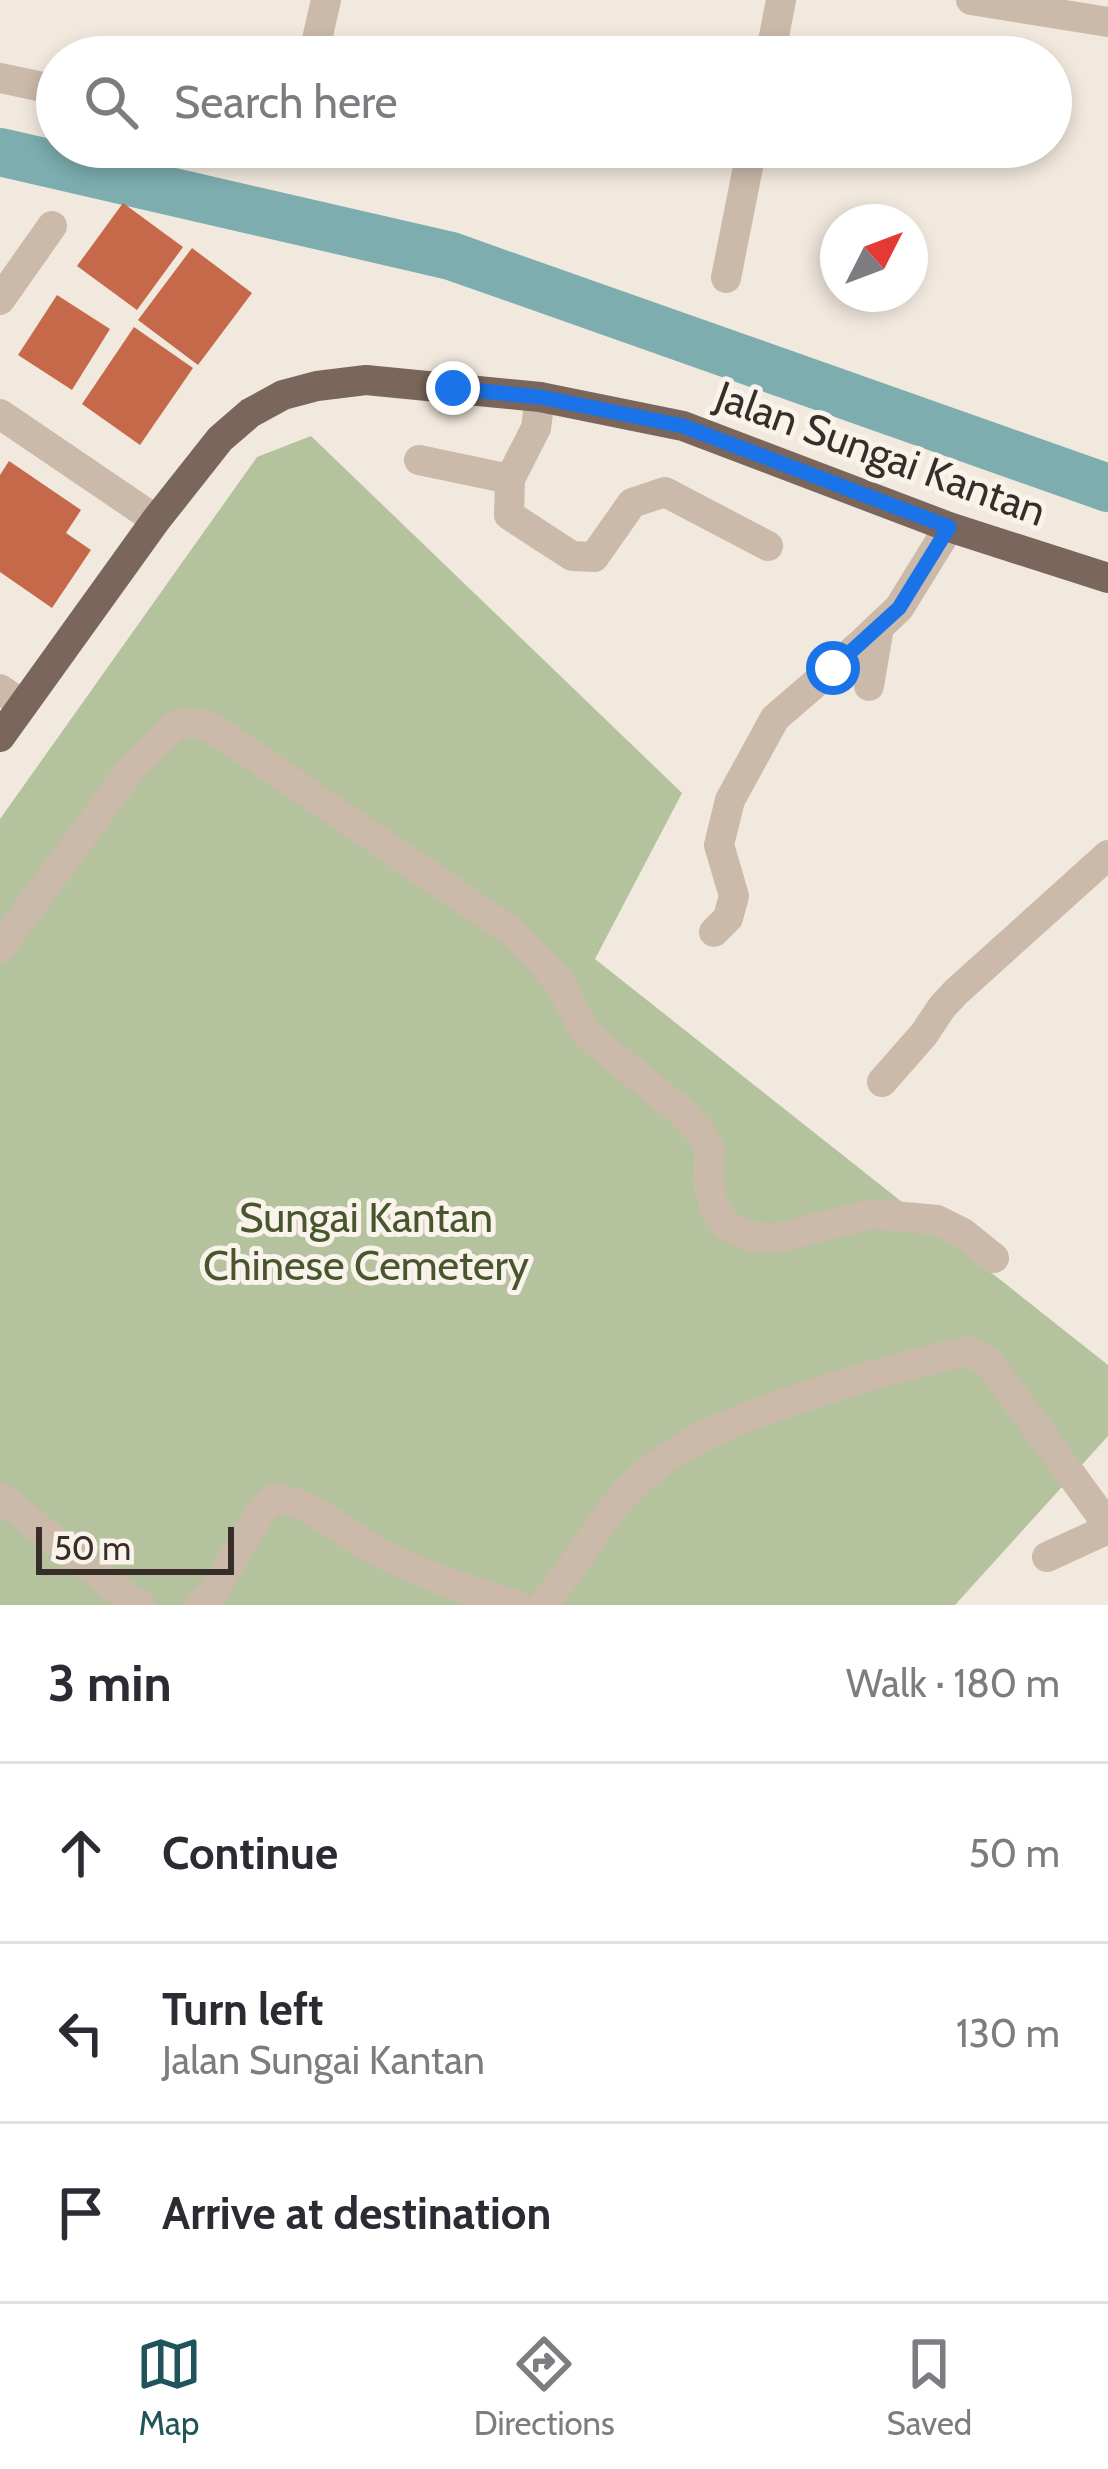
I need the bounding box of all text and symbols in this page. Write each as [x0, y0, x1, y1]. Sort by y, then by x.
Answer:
search box [36, 36, 1072, 168]
icon: search [78, 69, 144, 135]
text: Search here [174, 75, 398, 129]
north arrow [820, 204, 928, 312]
route end [426, 361, 480, 415]
street label: Jalan Sungai Kantan [708, 369, 1053, 537]
route start [806, 641, 860, 695]
park label: Sungai Kantan Chinese Cemetery [203, 1191, 529, 1291]
scale bar [36, 1521, 234, 1574]
text: 50 m [54, 1528, 131, 1568]
text: 3 min [48, 1652, 172, 1714]
text: Walk · 180 m [846, 1659, 1060, 1707]
icon: ahead [48, 1820, 114, 1886]
text: Continue [162, 1826, 338, 1880]
text: 50 m [969, 1829, 1060, 1877]
text: Turn left [162, 1982, 324, 2036]
icon: left [48, 2000, 114, 2066]
text: 130 m [956, 2009, 1060, 2057]
text: Jalan Sungai Kantan [162, 2036, 485, 2084]
icon: arrive [48, 2180, 114, 2246]
text: Arrive at destination [162, 2186, 551, 2240]
tab: Map [136, 2331, 202, 2443]
tab: Directions [474, 2331, 615, 2443]
tab: Saved [886, 2331, 972, 2443]

